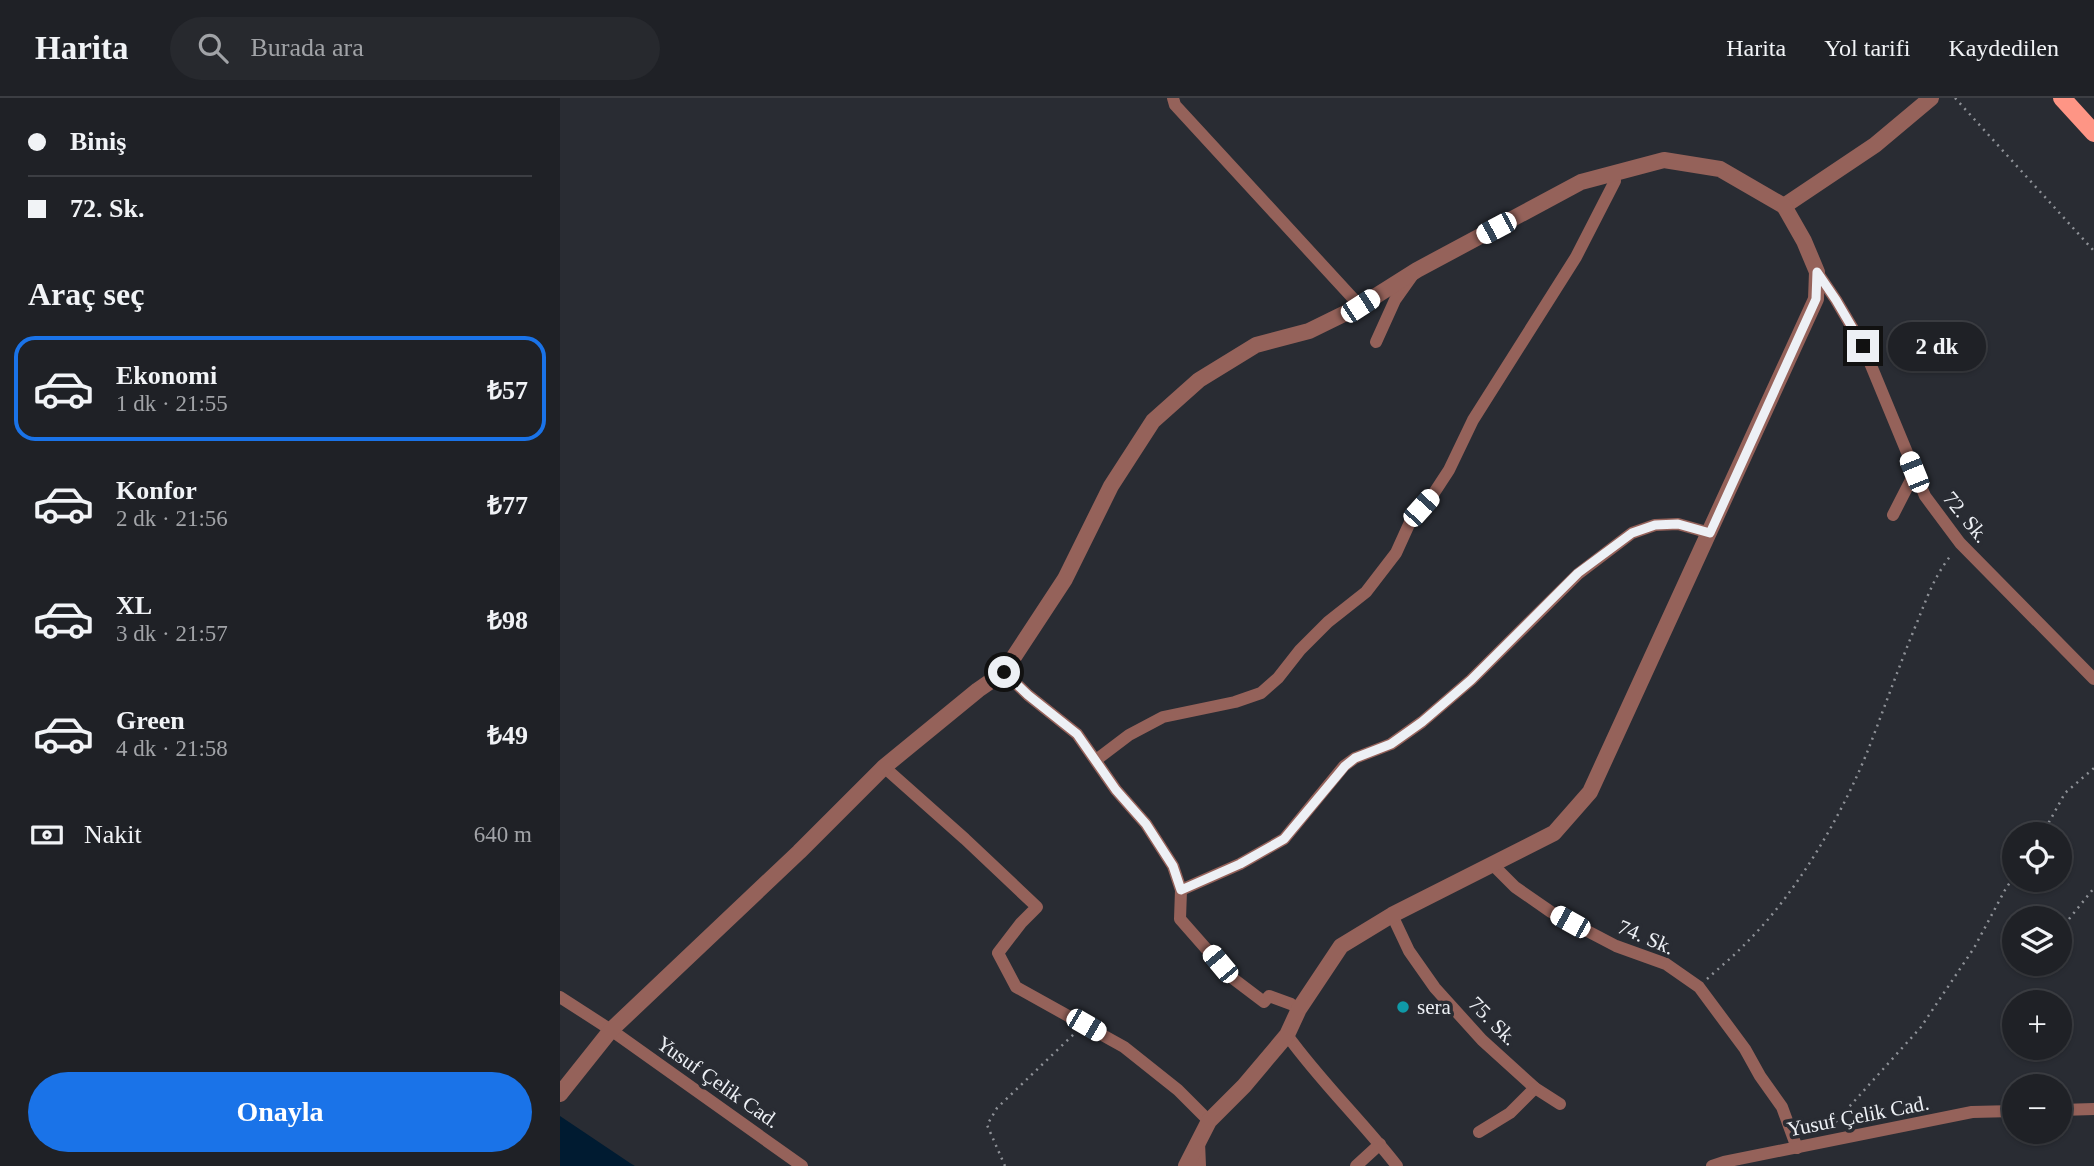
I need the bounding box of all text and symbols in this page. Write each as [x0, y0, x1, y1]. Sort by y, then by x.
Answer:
search box [170, 17, 660, 80]
icon: search [194, 29, 232, 67]
text: Harita [35, 30, 128, 66]
text: Burada ara [250, 33, 364, 62]
text: Harita [1726, 35, 1786, 61]
text: Yol tarifi [1824, 35, 1910, 61]
text: Kaydedilen [1948, 35, 2059, 61]
text: Biniş [70, 127, 126, 156]
text: 72. Sk. [70, 194, 144, 223]
car [1473, 209, 1520, 247]
text: Araç seç [28, 276, 144, 312]
car [1337, 286, 1384, 326]
callout: 2 dk [1888, 322, 1986, 370]
route end [1847, 330, 1879, 362]
text: 2 dk [1916, 334, 1958, 359]
icon: car [32, 357, 95, 420]
text: Ekonomi [116, 361, 217, 390]
text: ₺57 [487, 376, 528, 405]
text: 1 dk · 21:55 [116, 391, 228, 416]
car [1897, 449, 1932, 495]
icon: car [32, 472, 95, 535]
text: Konfor [116, 476, 197, 505]
car [1400, 485, 1443, 531]
street label: 72. Sk. [1938, 487, 1994, 547]
text: ₺77 [487, 491, 528, 520]
text: 2 dk · 21:56 [116, 506, 228, 531]
icon: car [32, 587, 95, 650]
text: XL [116, 591, 152, 620]
text: ₺98 [487, 606, 528, 635]
text: 3 dk · 21:57 [116, 621, 228, 646]
route start [988, 656, 1020, 688]
icon: car [32, 702, 95, 765]
text: Green [116, 706, 185, 735]
text: ₺49 [487, 721, 528, 750]
text: 4 dk · 21:58 [116, 736, 228, 761]
icon: cash [28, 816, 66, 854]
text: Nakit [84, 820, 142, 849]
text: 640 m [474, 822, 532, 847]
map controls [2002, 822, 2072, 1144]
button: locate [2002, 822, 2072, 892]
car [1547, 903, 1594, 941]
button: layers [2002, 906, 2072, 976]
street label: 74. Sk. [1614, 914, 1678, 960]
car [1199, 941, 1242, 987]
button: + [2002, 990, 2072, 1060]
street label: 75. Sk. [1464, 992, 1522, 1050]
place label: sera [1417, 995, 1451, 1019]
marker: sera [1395, 999, 1411, 1015]
car [1063, 1005, 1110, 1045]
street label: Yusuf Çelik Cad. [652, 1031, 784, 1133]
button: Onayla [28, 1072, 532, 1152]
button: − [2002, 1074, 2072, 1144]
street label: Yusuf Çelik Cad. [1785, 1090, 1931, 1142]

